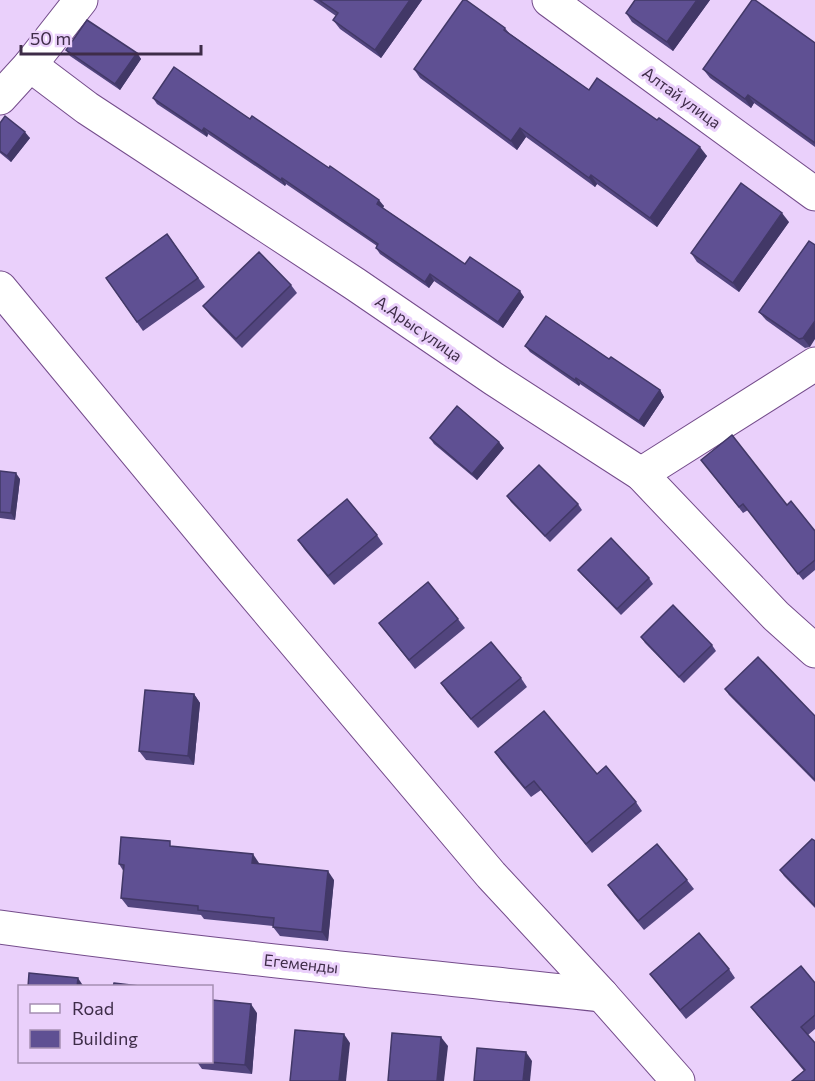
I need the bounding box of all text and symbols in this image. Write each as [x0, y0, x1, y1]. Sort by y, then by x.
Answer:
scale bar [21, 18, 201, 56]
text: 50 m [30, 27, 71, 49]
street label: Алтай улица [639, 62, 725, 132]
street label: А.Арыс улица [372, 291, 466, 365]
street label: Егеменды [263, 950, 339, 976]
legend [18, 985, 213, 1063]
text: Road [72, 997, 114, 1019]
text: Building [72, 1027, 138, 1049]

